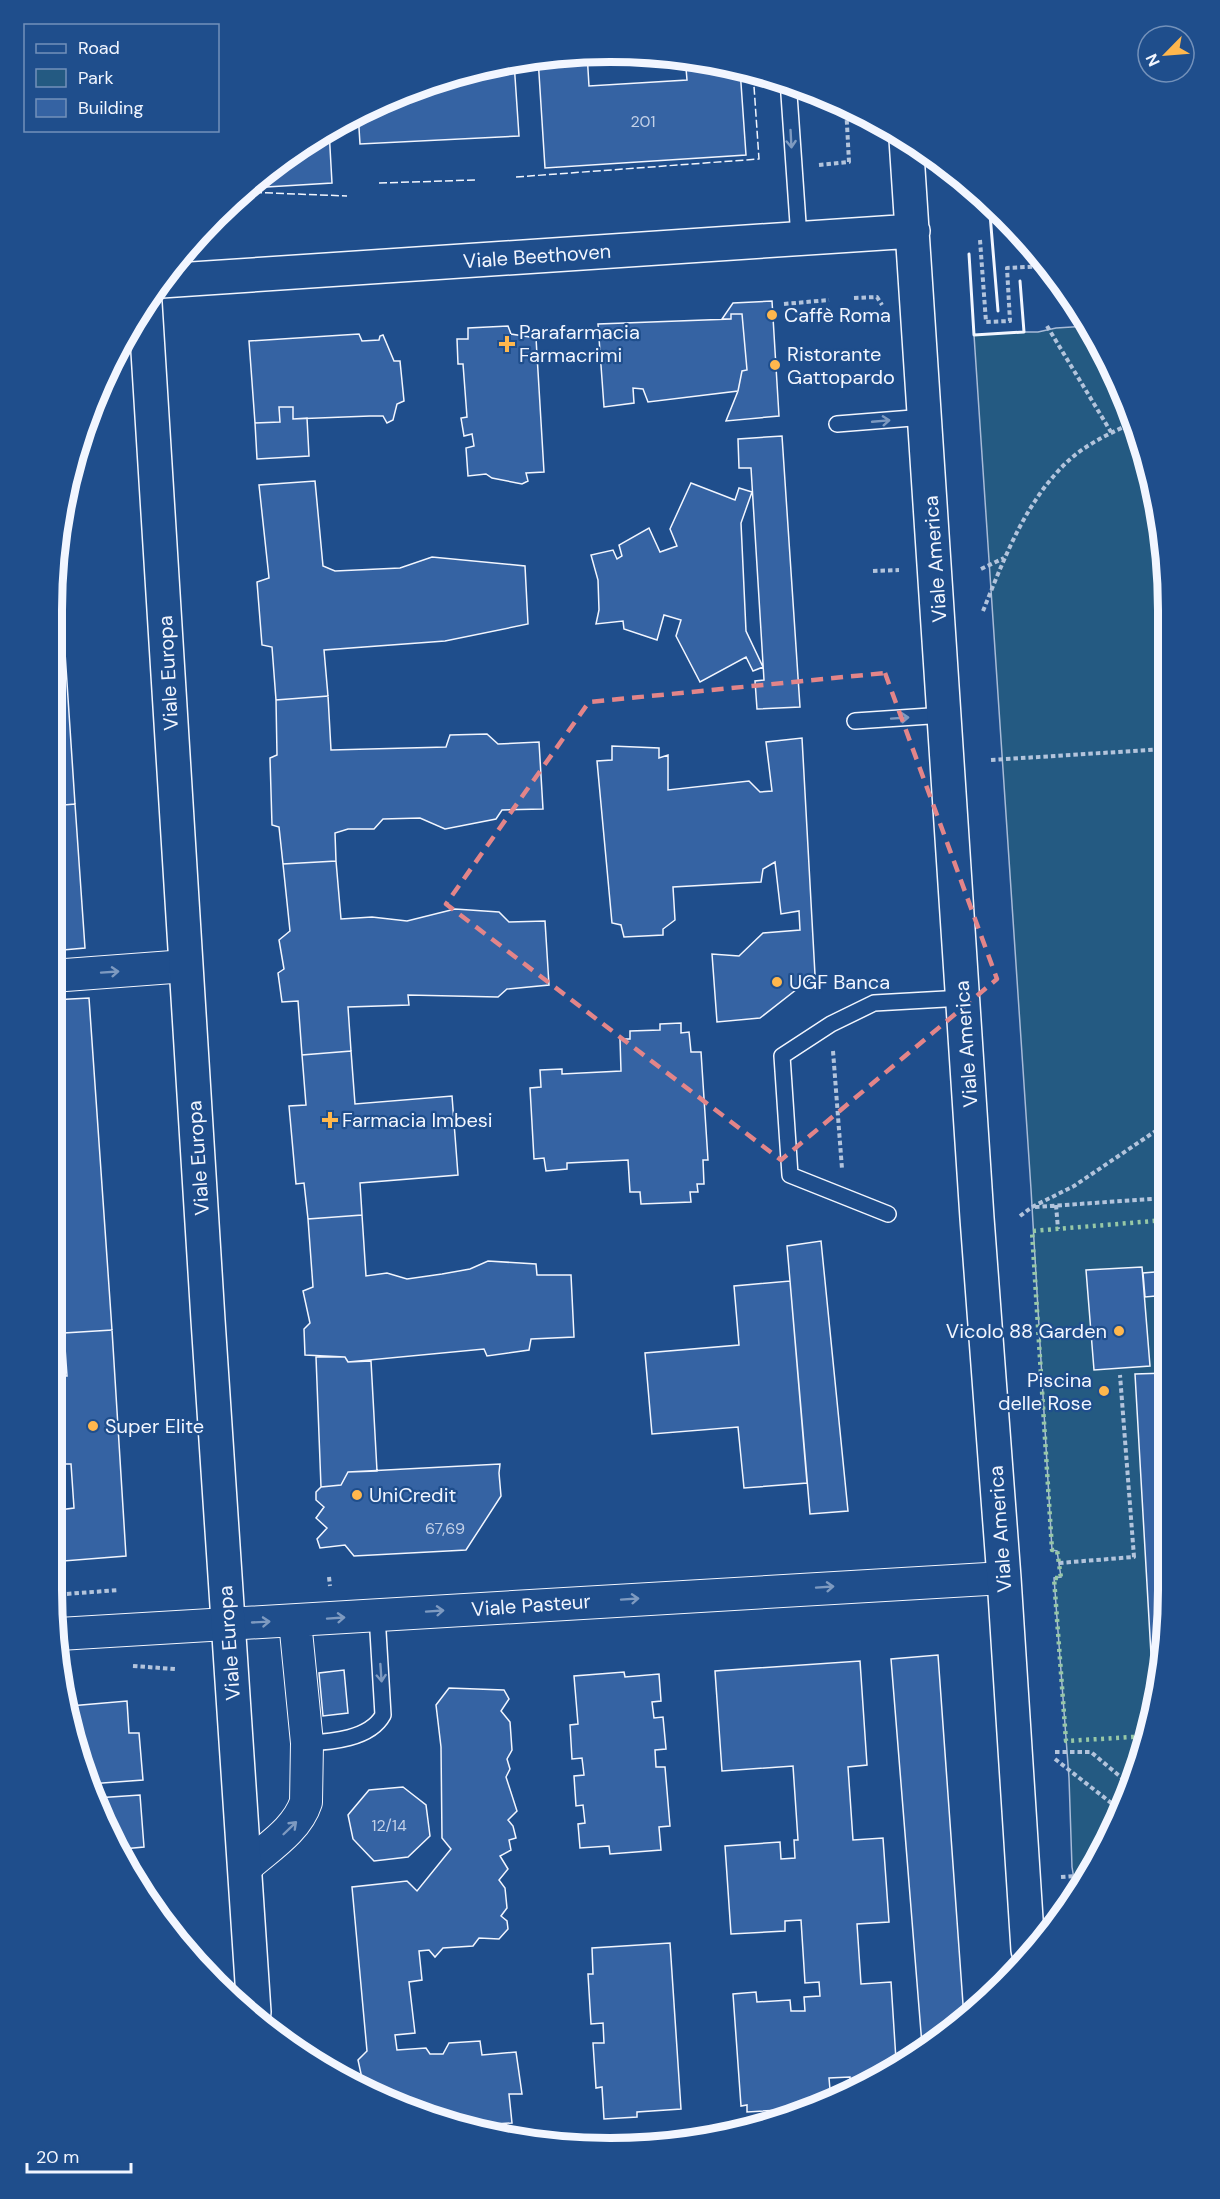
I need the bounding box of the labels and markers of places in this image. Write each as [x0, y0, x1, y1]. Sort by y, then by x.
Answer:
place label: Caffè Roma [784, 302, 891, 328]
marker: Caffè Roma [765, 308, 779, 322]
place label: Parafarmacia Farmacrimi [519, 319, 640, 368]
marker: Parafarmacia Farmacrimi [500, 337, 514, 351]
place label: Ristorante Gattopardo [787, 341, 895, 390]
marker: Ristorante Gattopardo [768, 358, 782, 372]
place label: UGF Banca [789, 969, 890, 995]
marker: UGF Banca [770, 975, 784, 989]
place label: Farmacia Imbesi [342, 1107, 493, 1133]
marker: Farmacia Imbesi [323, 1113, 337, 1127]
place label: Vicolo 88 Garden [946, 1318, 1107, 1344]
marker: Vicolo 88 Garden [1112, 1324, 1126, 1338]
place label: Piscina delle Rose [998, 1367, 1092, 1416]
marker: Piscina delle Rose [1097, 1384, 1111, 1398]
place label: Super Elite [105, 1413, 204, 1439]
marker: Super Elite [86, 1419, 100, 1433]
place label: UniCredit [369, 1482, 456, 1508]
marker: UniCredit [350, 1488, 364, 1502]

